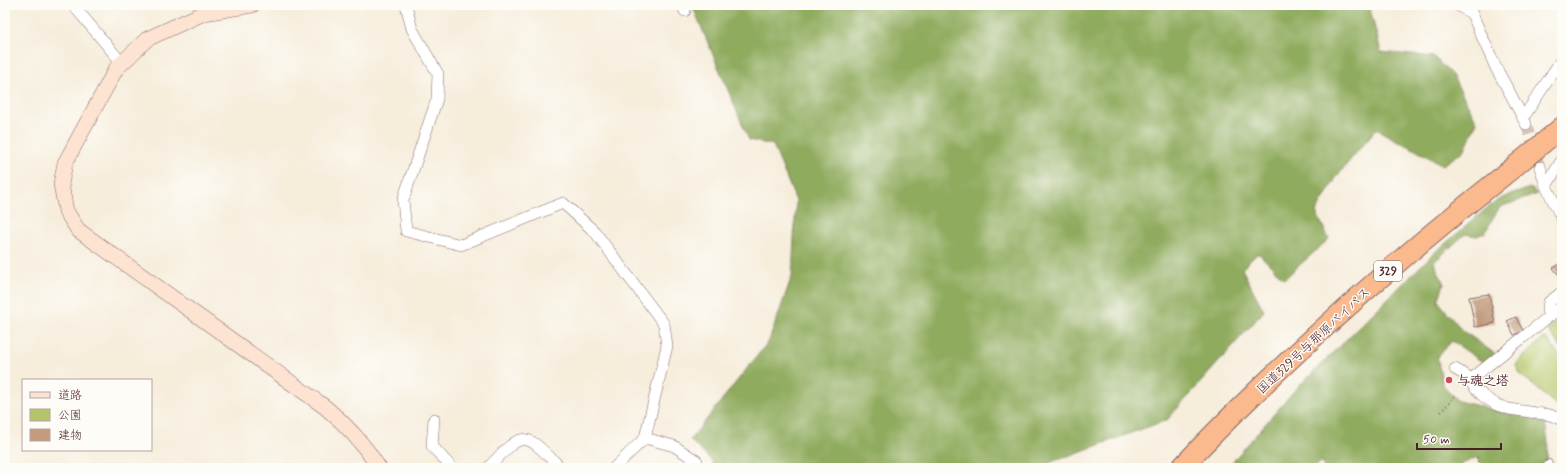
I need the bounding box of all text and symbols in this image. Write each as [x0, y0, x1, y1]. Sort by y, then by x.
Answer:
road number: 329 [1374, 261, 1402, 281]
street label: 国道329号与那原バイパス [1254, 284, 1374, 398]
place label: 与魂之塔 [1457, 373, 1509, 390]
marker: 与魂之塔 [1444, 375, 1454, 385]
legend [22, 379, 152, 451]
text: 道路 [58, 388, 82, 404]
text: 公園 [58, 408, 82, 424]
scale bar [1417, 425, 1501, 451]
text: 建物 [58, 428, 82, 444]
text: 50 m [1423, 432, 1450, 448]

